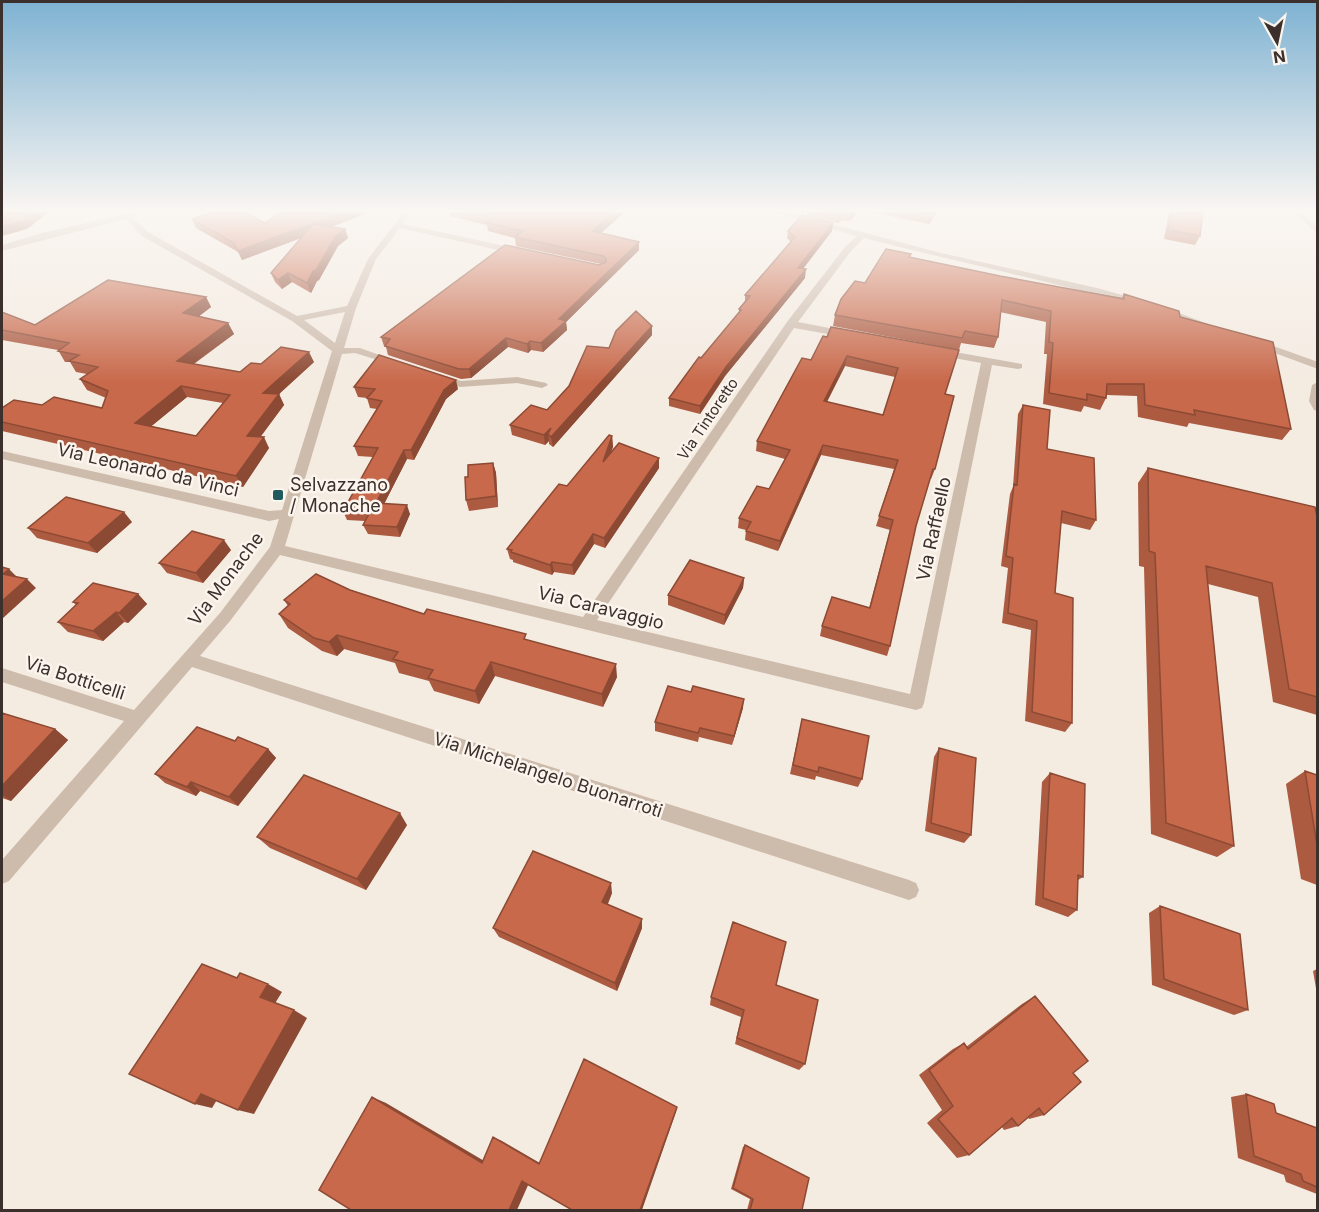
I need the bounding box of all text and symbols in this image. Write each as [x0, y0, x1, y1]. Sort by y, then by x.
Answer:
north arrow [1247, 12, 1307, 72]
text: N [1272, 46, 1287, 68]
street label: Via Tintoretto [673, 374, 742, 463]
street label: Via Leonardo da Vinci [55, 438, 241, 501]
place label: Selvazzano / Monache [290, 474, 388, 516]
street label: Via Raffaello [912, 475, 955, 583]
marker: Selvazzano / Monache [271, 488, 285, 502]
street label: Via Monache [184, 528, 267, 629]
street label: Via Caravaggio [536, 582, 666, 633]
street label: Via Botticelli [22, 651, 128, 704]
street label: Via Michelangelo Buonarroti [431, 728, 665, 821]

